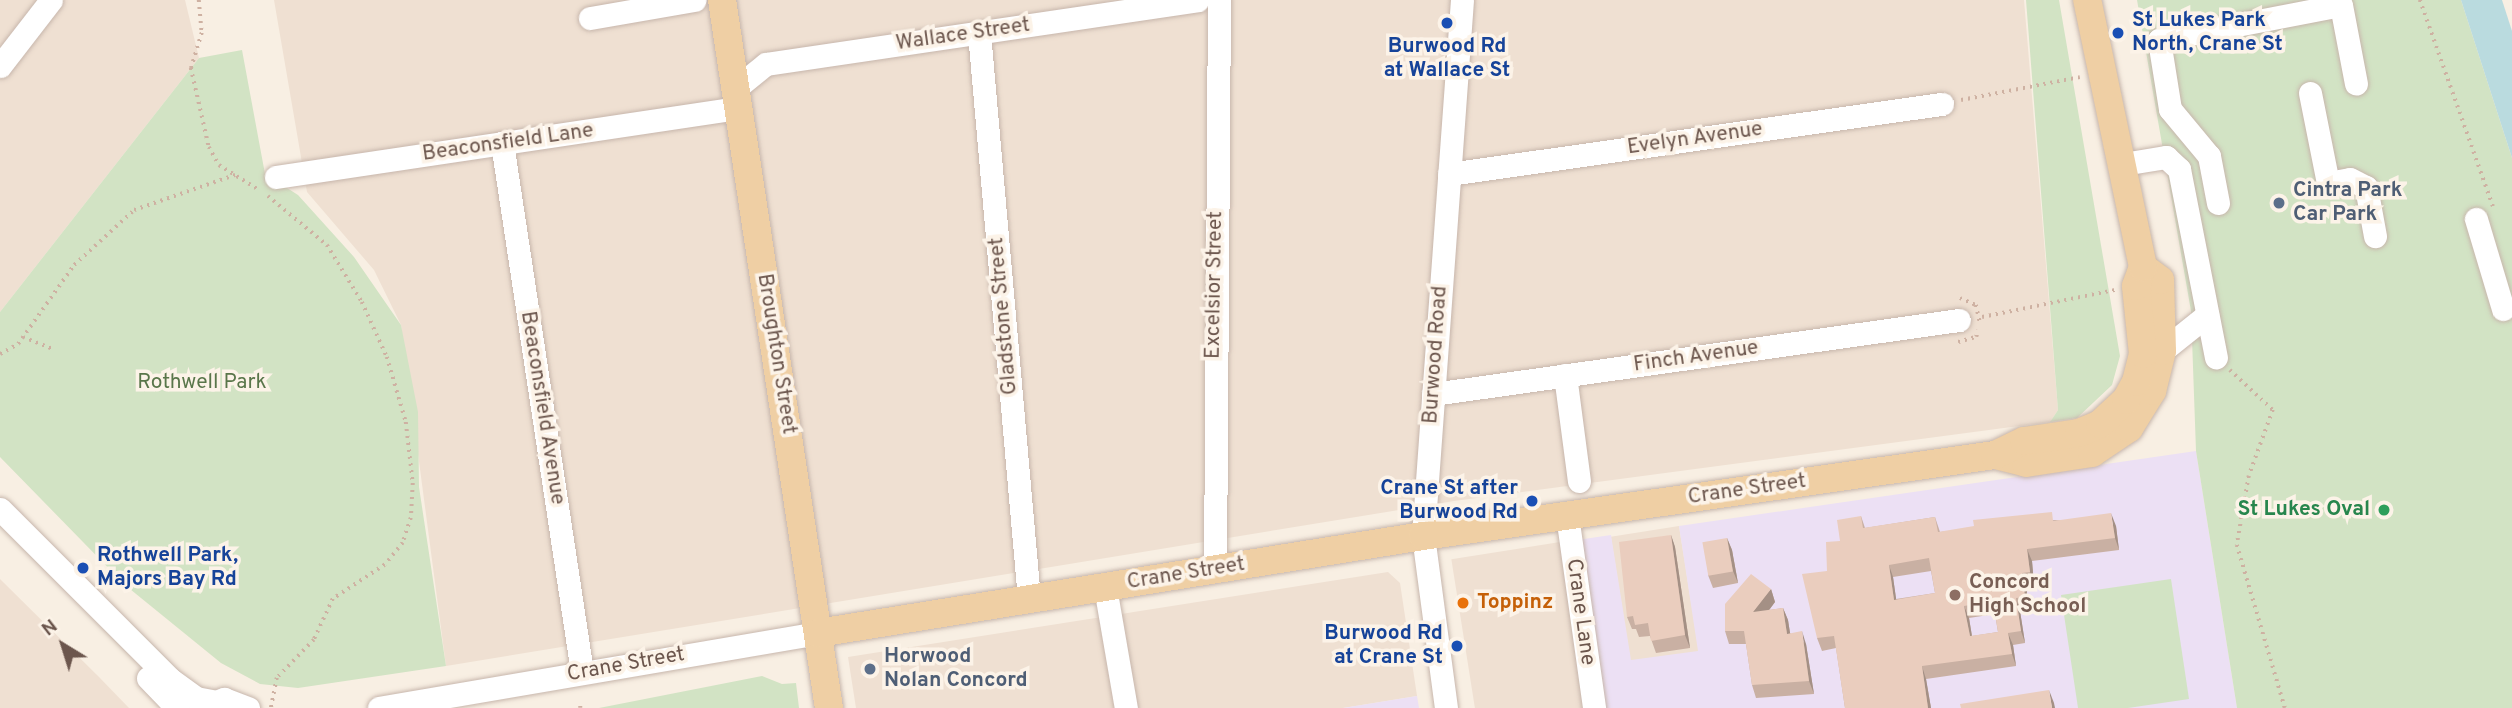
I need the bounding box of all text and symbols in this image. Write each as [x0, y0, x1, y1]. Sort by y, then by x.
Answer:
place label: St Lukes Park North, Crane St [2132, 8, 2283, 58]
street label: Wallace Street [894, 13, 1032, 57]
marker: Burwood Rd at Wallace St [1439, 15, 1455, 31]
marker: St Lukes Park North, Crane St [2110, 25, 2126, 41]
place label: Burwood Rd at Wallace St [1384, 34, 1510, 84]
street label: Evelyn Avenue [1625, 117, 1765, 161]
street label: Beaconsfield Lane [421, 119, 595, 167]
place label: Cintra Park Car Park [2293, 178, 2402, 228]
marker: Cintra Park Car Park [2271, 195, 2287, 211]
street label: Excelsior Street [1201, 211, 1229, 359]
street label: Gladstone Street [985, 236, 1023, 396]
street label: Broughton Street [751, 272, 801, 436]
street label: Burwood Road [1419, 285, 1453, 425]
street label: Beaconsfield Avenue [514, 309, 570, 507]
street label: Finch Avenue [1631, 336, 1761, 378]
park label: Rothwell Park [137, 370, 267, 396]
street label: Crane Street [1686, 469, 1808, 511]
place label: Crane St after Burwood Rd [1380, 476, 1518, 526]
marker: Crane St after Burwood Rd [1524, 493, 1540, 509]
place label: St Lukes Oval [2237, 497, 2370, 523]
marker: St Lukes Oval [2376, 502, 2392, 518]
place label: Rothwell Park, Majors Bay Rd [97, 543, 238, 593]
street label: Crane Street [1125, 552, 1247, 596]
street label: Crane Lane [1560, 557, 1600, 667]
marker: Rothwell Park, Majors Bay Rd [75, 560, 91, 576]
place label: Concord High School [1969, 570, 2086, 620]
marker: Concord High School [1947, 587, 1963, 603]
place label: Toppinz [1477, 590, 1553, 616]
marker: Toppinz [1455, 595, 1471, 611]
north arrow [28, 610, 98, 680]
text: N [37, 615, 63, 642]
place label: Burwood Rd at Crane St [1324, 621, 1443, 671]
marker: Burwood Rd at Crane St [1449, 638, 1465, 654]
street label: Crane Street [565, 642, 687, 688]
place label: Horwood Nolan Concord [884, 644, 1028, 694]
marker: Horwood Nolan Concord [862, 661, 878, 677]

